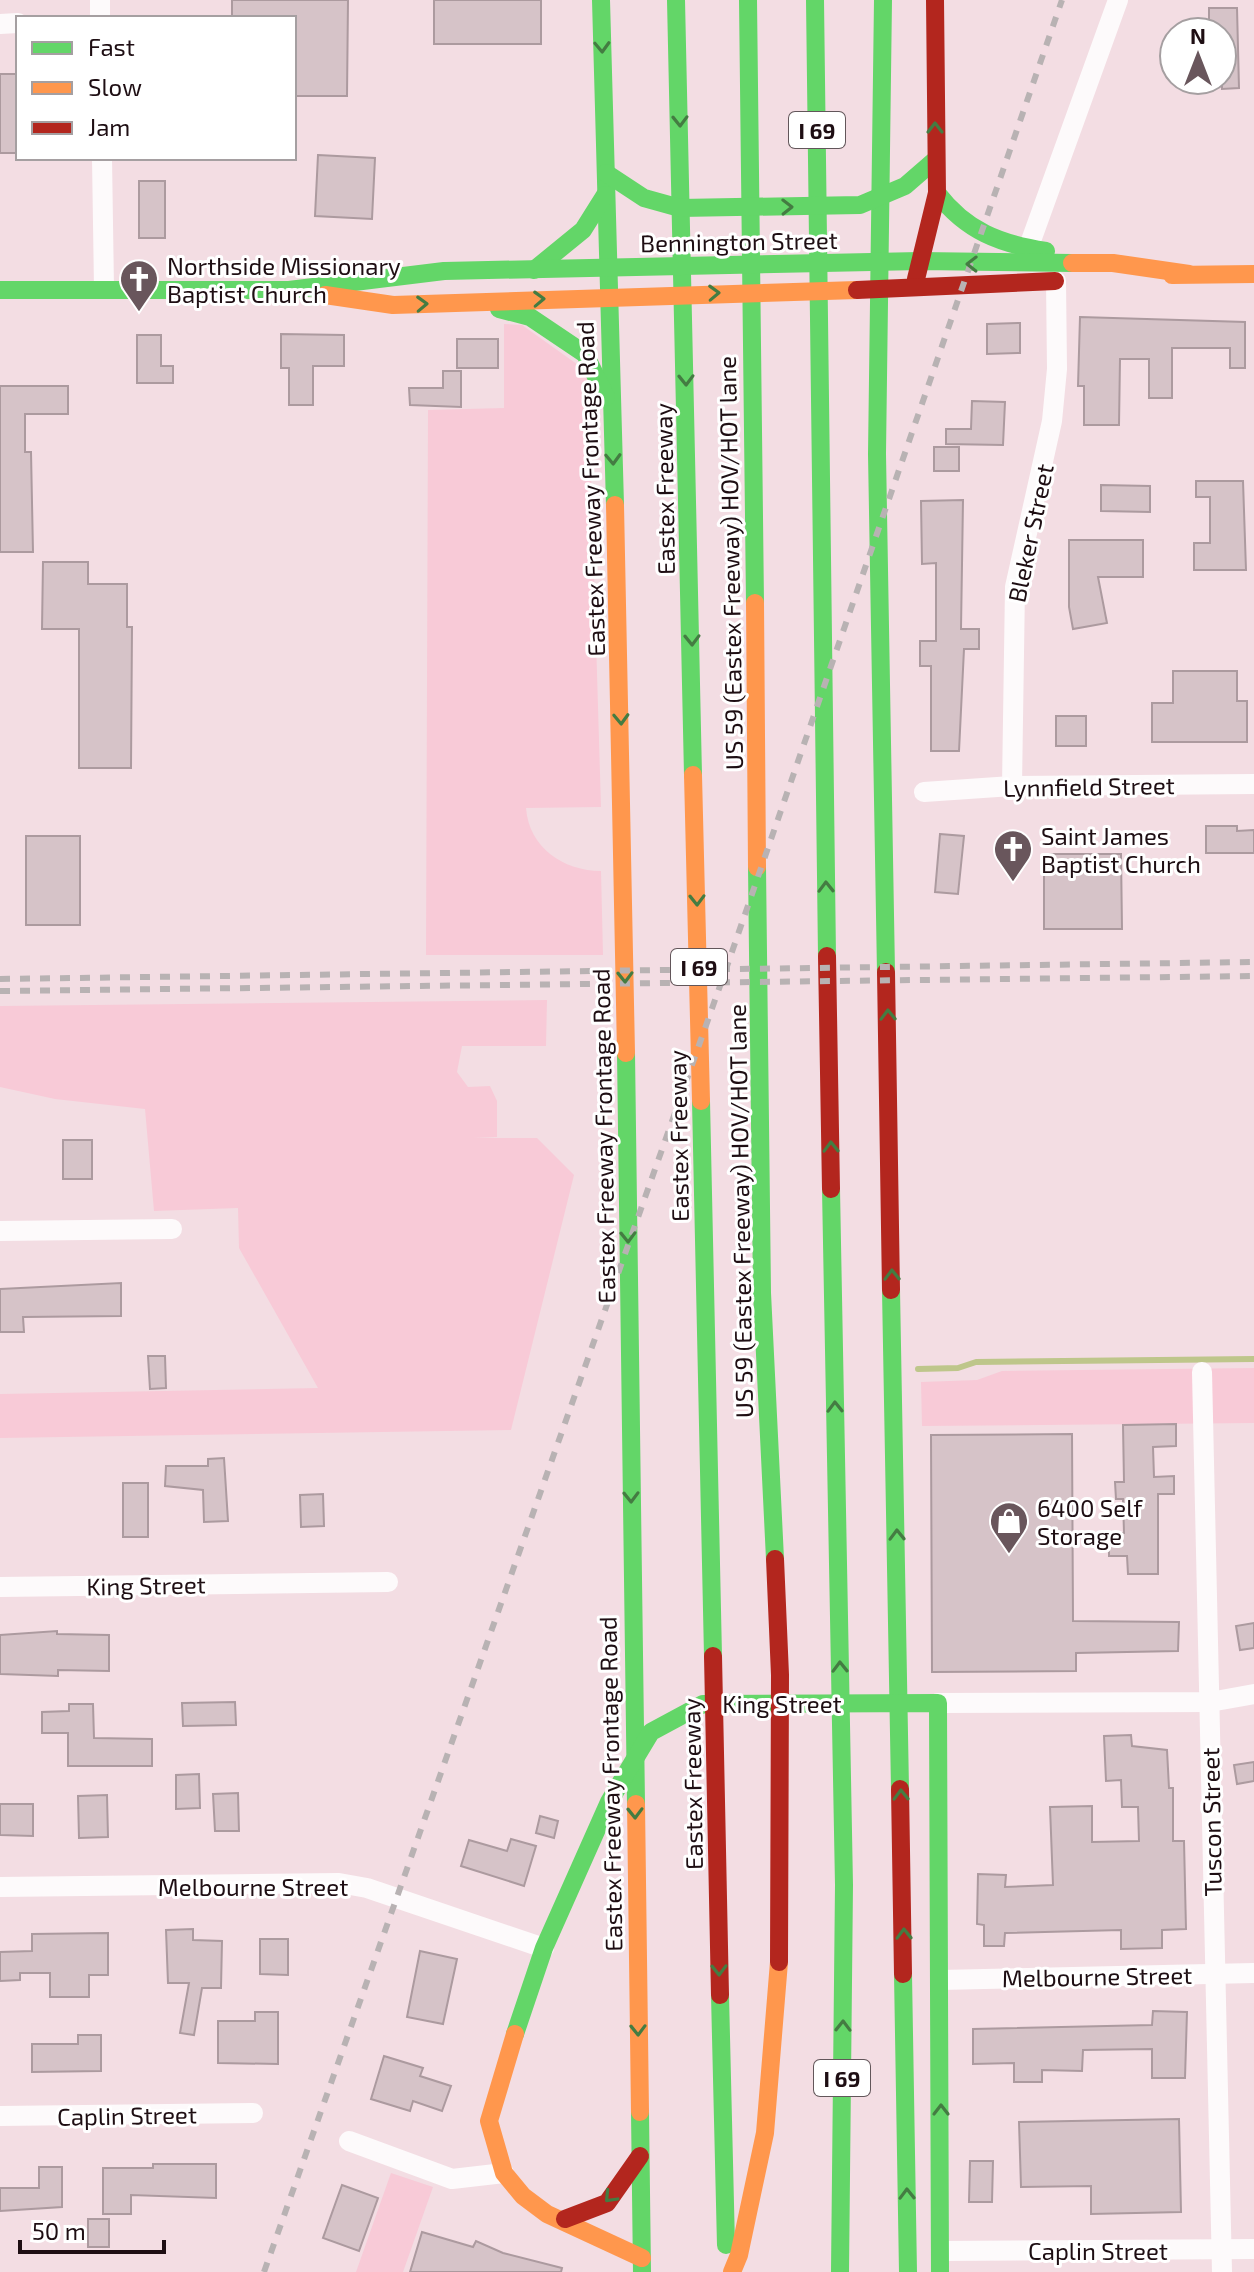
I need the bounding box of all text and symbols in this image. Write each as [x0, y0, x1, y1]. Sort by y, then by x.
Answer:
legend [16, 16, 296, 160]
north arrow [1158, 16, 1238, 96]
text: N [1190, 22, 1206, 48]
text: Fast [88, 32, 135, 61]
one-way arrow [594, 41, 611, 54]
text: Slow [88, 72, 142, 101]
text: Jam [88, 112, 130, 141]
road number: I 69 [789, 112, 845, 148]
one-way arrow [671, 115, 688, 128]
one-way arrow [926, 121, 944, 134]
one-way arrow [781, 198, 794, 215]
street label: Bennington Street [640, 225, 838, 257]
place label: Northside Missionary Baptist Church [167, 251, 401, 308]
one-way arrow [965, 255, 978, 273]
church icon: Northside Missionary Baptist Church [118, 258, 160, 313]
one-way arrow [708, 285, 721, 302]
one-way arrow [533, 291, 546, 308]
one-way arrow [416, 296, 429, 313]
street label: Eastex Freeway Frontage Road [570, 321, 610, 657]
street label: US 59 (Eastex Freeway) HOV/HOT lane [712, 356, 748, 770]
one-way arrow [677, 374, 694, 387]
street label: Eastex Freeway [648, 402, 680, 575]
one-way arrow [604, 453, 621, 466]
street label: Bleker Street [1001, 461, 1059, 605]
one-way arrow [683, 634, 700, 647]
one-way arrow [612, 713, 629, 726]
street label: Lynnfield Street [1003, 770, 1175, 802]
place label: Saint James Baptist Church [1041, 821, 1201, 878]
church icon: Saint James Baptist Church [992, 828, 1034, 883]
one-way arrow [817, 880, 835, 893]
one-way arrow [689, 894, 706, 907]
road number: I 69 [671, 949, 727, 985]
street label: Eastex Freeway Frontage Road [586, 968, 620, 1304]
one-way arrow [616, 971, 634, 984]
street label: US 59 (Eastex Freeway) HOV/HOT lane [722, 1004, 758, 1418]
one-way arrow [879, 1008, 897, 1021]
street label: Eastex Freeway [662, 1049, 694, 1222]
one-way arrow [822, 1140, 839, 1153]
one-way arrow [619, 1231, 637, 1244]
one-way arrow [884, 1268, 901, 1281]
one-way arrow [827, 1400, 844, 1413]
one-way arrow [622, 1491, 640, 1504]
place label: 6400 Self Storage [1037, 1493, 1143, 1550]
shop icon: 6400 Self Storage [988, 1500, 1030, 1555]
one-way arrow [888, 1528, 906, 1541]
street label: King Street [86, 1569, 206, 1601]
street label: Eastex Freeway Frontage Road [593, 1616, 627, 1952]
one-way arrow [831, 1660, 849, 1673]
street label: King Street [722, 1689, 842, 1718]
street label: Eastex Freeway [676, 1697, 708, 1870]
street label: Tuscon Street [1195, 1747, 1227, 1897]
one-way arrow [893, 1788, 910, 1801]
one-way arrow [626, 1807, 643, 1820]
street label: Melbourne Street [158, 1872, 348, 1901]
one-way arrow [895, 1927, 912, 1940]
street label: Melbourne Street [1001, 1960, 1193, 1992]
one-way arrow [711, 1964, 728, 1977]
one-way arrow [834, 2019, 852, 2032]
one-way arrow [629, 2024, 647, 2037]
road number: I 69 [814, 2060, 870, 2096]
street label: Caplin Street [57, 2099, 197, 2131]
one-way arrow [932, 2103, 950, 2116]
one-way arrow [898, 2187, 916, 2200]
one-way arrow [605, 2188, 619, 2202]
scale bar [20, 2204, 164, 2254]
text: 50 m [32, 2216, 86, 2245]
street label: Caplin Street [1028, 2236, 1168, 2265]

